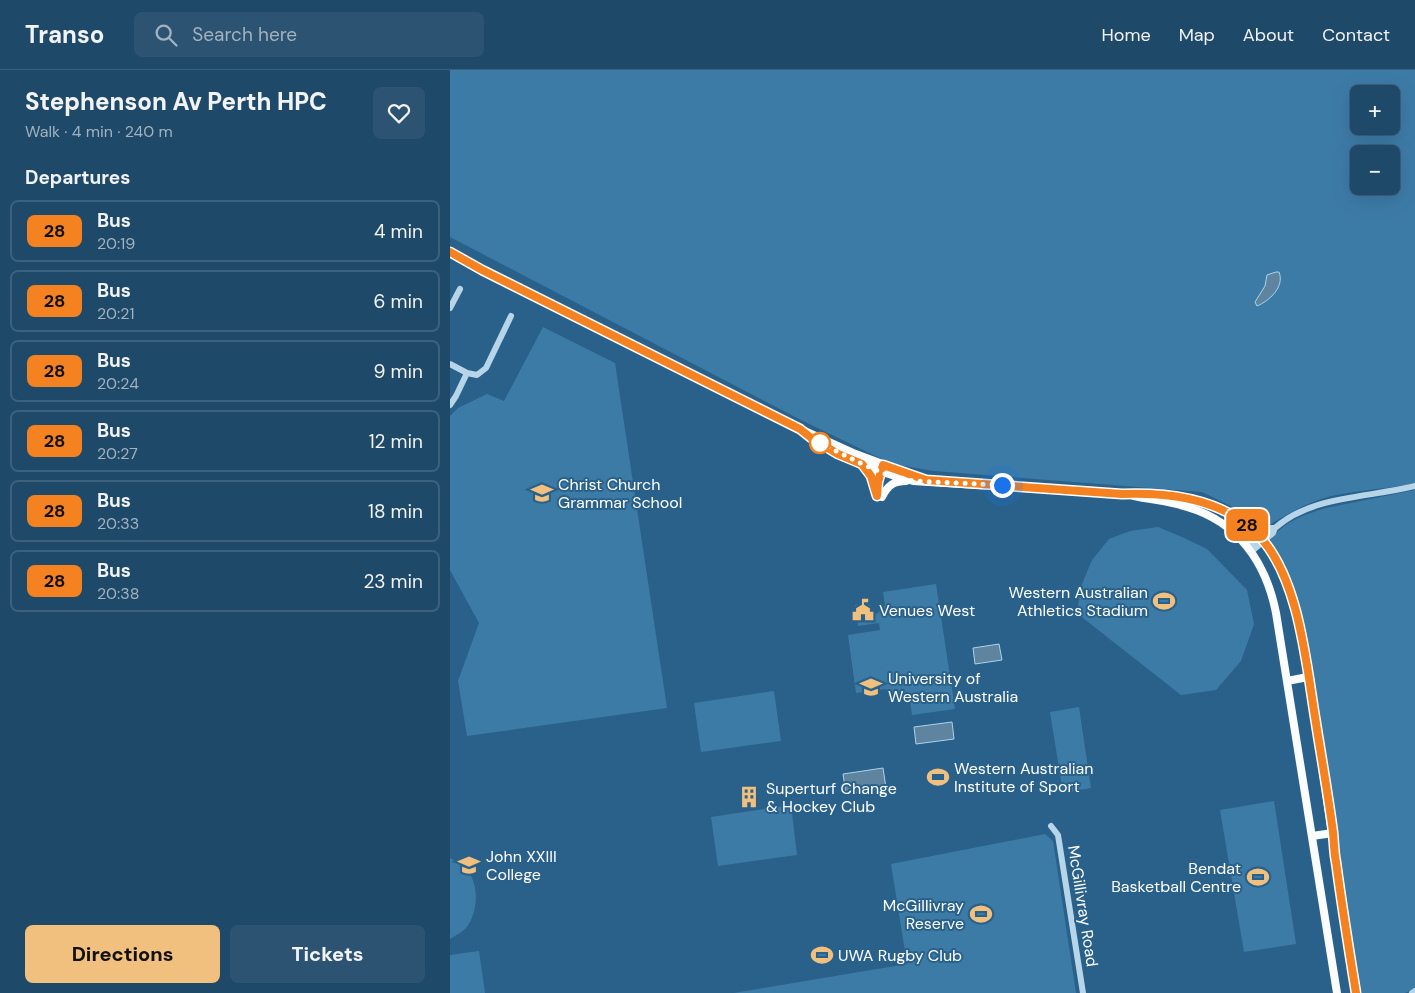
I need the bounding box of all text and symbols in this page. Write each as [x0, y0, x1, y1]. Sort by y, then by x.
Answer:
search box [134, 12, 484, 57]
text: Transo [25, 19, 104, 50]
icon: search [152, 21, 180, 49]
text: Search here [192, 22, 297, 47]
text: Home [1101, 23, 1151, 47]
text: Map [1179, 23, 1215, 47]
text: About [1243, 23, 1294, 47]
text: Contact [1322, 23, 1390, 47]
map controls [1350, 85, 1400, 195]
button: + [1350, 85, 1400, 135]
text: Stephenson Av Perth HPC [25, 86, 327, 117]
button: heart [373, 87, 425, 139]
text: Walk · 4 min · 240 m [25, 121, 173, 142]
button: − [1350, 145, 1400, 195]
text: Departures [25, 165, 130, 190]
text: Bus [97, 208, 131, 233]
text: 28 [44, 219, 65, 243]
text: 4 min [374, 219, 423, 244]
text: 20:19 [97, 233, 135, 254]
text: Bus [97, 278, 131, 303]
text: 28 [44, 289, 65, 313]
text: 6 min [374, 289, 423, 314]
text: 20:21 [97, 303, 134, 324]
text: Bus [97, 348, 131, 373]
text: 28 [44, 359, 65, 383]
text: 9 min [374, 359, 423, 384]
text: 20:24 [97, 373, 139, 394]
text: Bus [97, 418, 131, 443]
text: 28 [44, 429, 65, 453]
text: 12 min [369, 429, 423, 454]
unlabelled marker [809, 432, 831, 454]
text: 20:27 [97, 443, 138, 464]
your location [990, 473, 1015, 498]
place label: Christ Church Grammar School [558, 474, 682, 513]
school or university icon: Christ Church Grammar School [529, 480, 555, 506]
text: Bus [97, 488, 131, 513]
text: 28 [44, 499, 65, 523]
text: 18 min [368, 499, 423, 524]
line badge: 28 [1224, 509, 1270, 541]
text: 20:33 [97, 513, 139, 534]
text: 28 [1236, 513, 1258, 537]
text: Bus [97, 558, 131, 583]
text: 28 [44, 569, 65, 593]
text: 23 min [363, 569, 423, 594]
place label: Western Australian Athletics Stadium [1009, 582, 1148, 621]
text: 20:38 [97, 583, 139, 604]
sports icon: Western Australian Athletics Stadium [1151, 588, 1177, 614]
public building icon: Venues West [850, 597, 876, 623]
place label: Venues West [879, 600, 975, 621]
place label: University of Western Australia [888, 668, 1018, 707]
school or university icon: University of Western Australia [858, 674, 884, 700]
place label: Western Australian Institute of Sport [954, 758, 1093, 797]
sports icon: Western Australian Institute of Sport [925, 764, 951, 790]
place label: Superturf Change & Hockey Club [766, 778, 897, 817]
building icon: Superturf Change & Hockey Club [736, 784, 762, 810]
street label: McGillivray Road [1063, 844, 1103, 968]
place label: John XXIII College [486, 846, 557, 885]
school or university icon: John XXIII College [456, 852, 482, 878]
place label: Bendat Basketball Centre [1111, 858, 1241, 897]
sports icon: Bendat Basketball Centre [1245, 864, 1271, 890]
place label: McGillivray Reserve [883, 895, 964, 934]
sports icon: McGillivray Reserve [968, 901, 994, 927]
button: Directions [25, 925, 220, 983]
button: Tickets [230, 925, 425, 983]
sports icon: UWA Rugby Club [809, 942, 835, 968]
place label: UWA Rugby Club [838, 945, 962, 966]

